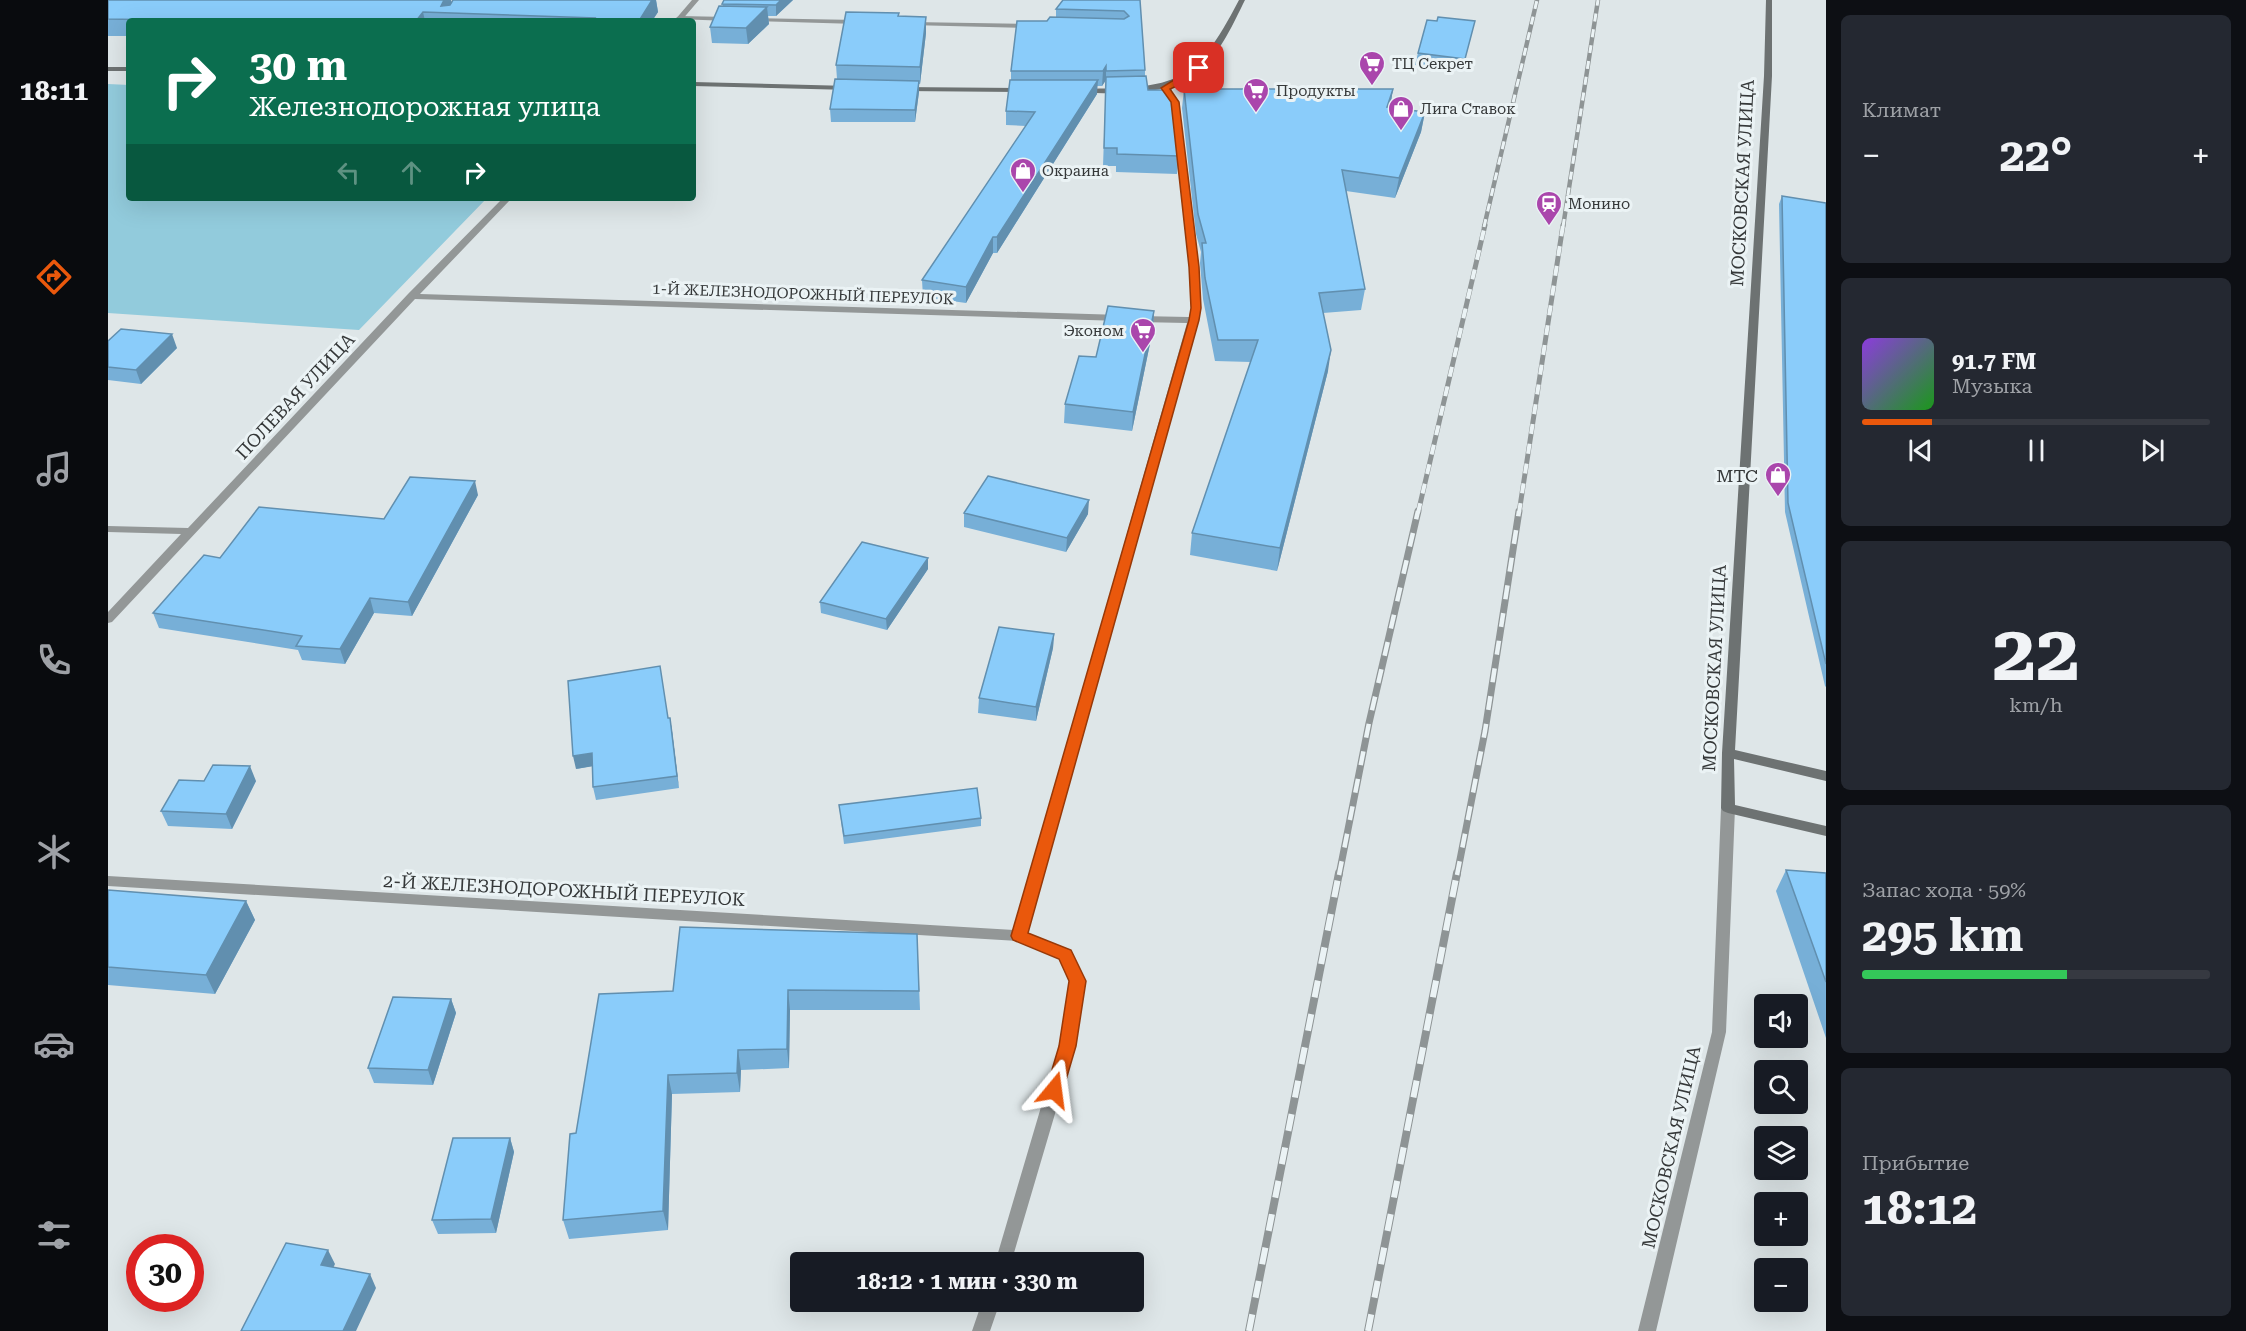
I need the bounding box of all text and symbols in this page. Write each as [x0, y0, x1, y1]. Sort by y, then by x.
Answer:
text: 30 m [249, 41, 347, 90]
icon: right [150, 42, 228, 120]
pin [1173, 42, 1224, 93]
supermarket icon: ТЦ Секрет [1357, 49, 1387, 87]
icon: arrive [1182, 51, 1215, 84]
place label: ТЦ Секрет [1392, 55, 1473, 73]
text: 18:11 [20, 75, 88, 107]
supermarket icon: Продукты [1241, 76, 1271, 114]
street label: МОСКОВСКАЯ УЛИЦА [1726, 79, 1758, 287]
place label: Продукты [1276, 82, 1356, 100]
text: Железнодорожная улица [249, 91, 600, 123]
shop icon: Лига Ставок [1386, 94, 1416, 132]
text: Климат [1862, 98, 1941, 122]
place label: Лига Ставок [1420, 100, 1516, 118]
text: 22° [2000, 129, 2072, 182]
text: − [1862, 136, 1880, 175]
text: + [2192, 136, 2210, 175]
icon: left [332, 156, 365, 189]
icon: ahead [395, 156, 428, 189]
icon: right [458, 156, 491, 189]
shop icon: Окраина [1008, 156, 1038, 194]
place label: Окраина [1042, 162, 1109, 180]
station icon: Монино [1534, 189, 1564, 227]
place label: Монино [1568, 195, 1630, 213]
icon: directions [33, 256, 75, 298]
street label: 1-Й ЖЕЛЕЗНОДОРОЖНЫЙ ПЕРЕУЛОК [652, 280, 954, 308]
supermarket icon: Эконом [1128, 316, 1158, 354]
place label: Эконом [1063, 322, 1124, 340]
street label: ПОЛЕВАЯ УЛИЦА [231, 328, 359, 463]
text: 91.7 FM [1952, 349, 2036, 374]
text: Музыка [1952, 374, 2032, 398]
icon: previous [1904, 434, 1937, 467]
icon: pause [2020, 434, 2053, 467]
icon: next [2136, 434, 2169, 467]
icon: music [33, 448, 75, 490]
shop icon: МТС [1763, 460, 1793, 498]
place label: МТС [1716, 465, 1758, 486]
street label: МОСКОВСКАЯ УЛИЦА [1698, 564, 1730, 772]
text: 22 [1992, 608, 2080, 699]
icon: phone [33, 639, 75, 681]
text: km/h [2009, 693, 2063, 717]
icon: climate [33, 831, 75, 873]
street label: 2-Й ЖЕЛЕЗНОДОРОЖНЫЙ ПЕРЕУЛОК [383, 870, 745, 910]
text: Запас хода · 59% [1862, 878, 2026, 902]
text: 295 km [1862, 909, 2023, 962]
map controls [1754, 994, 1808, 1312]
button: sound [1754, 994, 1808, 1048]
icon: car [33, 1023, 75, 1065]
street label: МОСКОВСКАЯ УЛИЦА [1637, 1043, 1705, 1250]
position arrow [1022, 1058, 1086, 1122]
button: search [1754, 1060, 1808, 1114]
button: layers [1754, 1126, 1808, 1180]
text: Прибытие [1862, 1151, 1969, 1175]
text: 18:12 [1862, 1182, 1977, 1235]
button: + [1754, 1192, 1808, 1246]
icon: filters [33, 1214, 75, 1256]
speed limit sign: 30 [126, 1234, 204, 1312]
button: − [1754, 1258, 1808, 1312]
text: 18:12 · 1 мин · 330 m [856, 1269, 1078, 1294]

